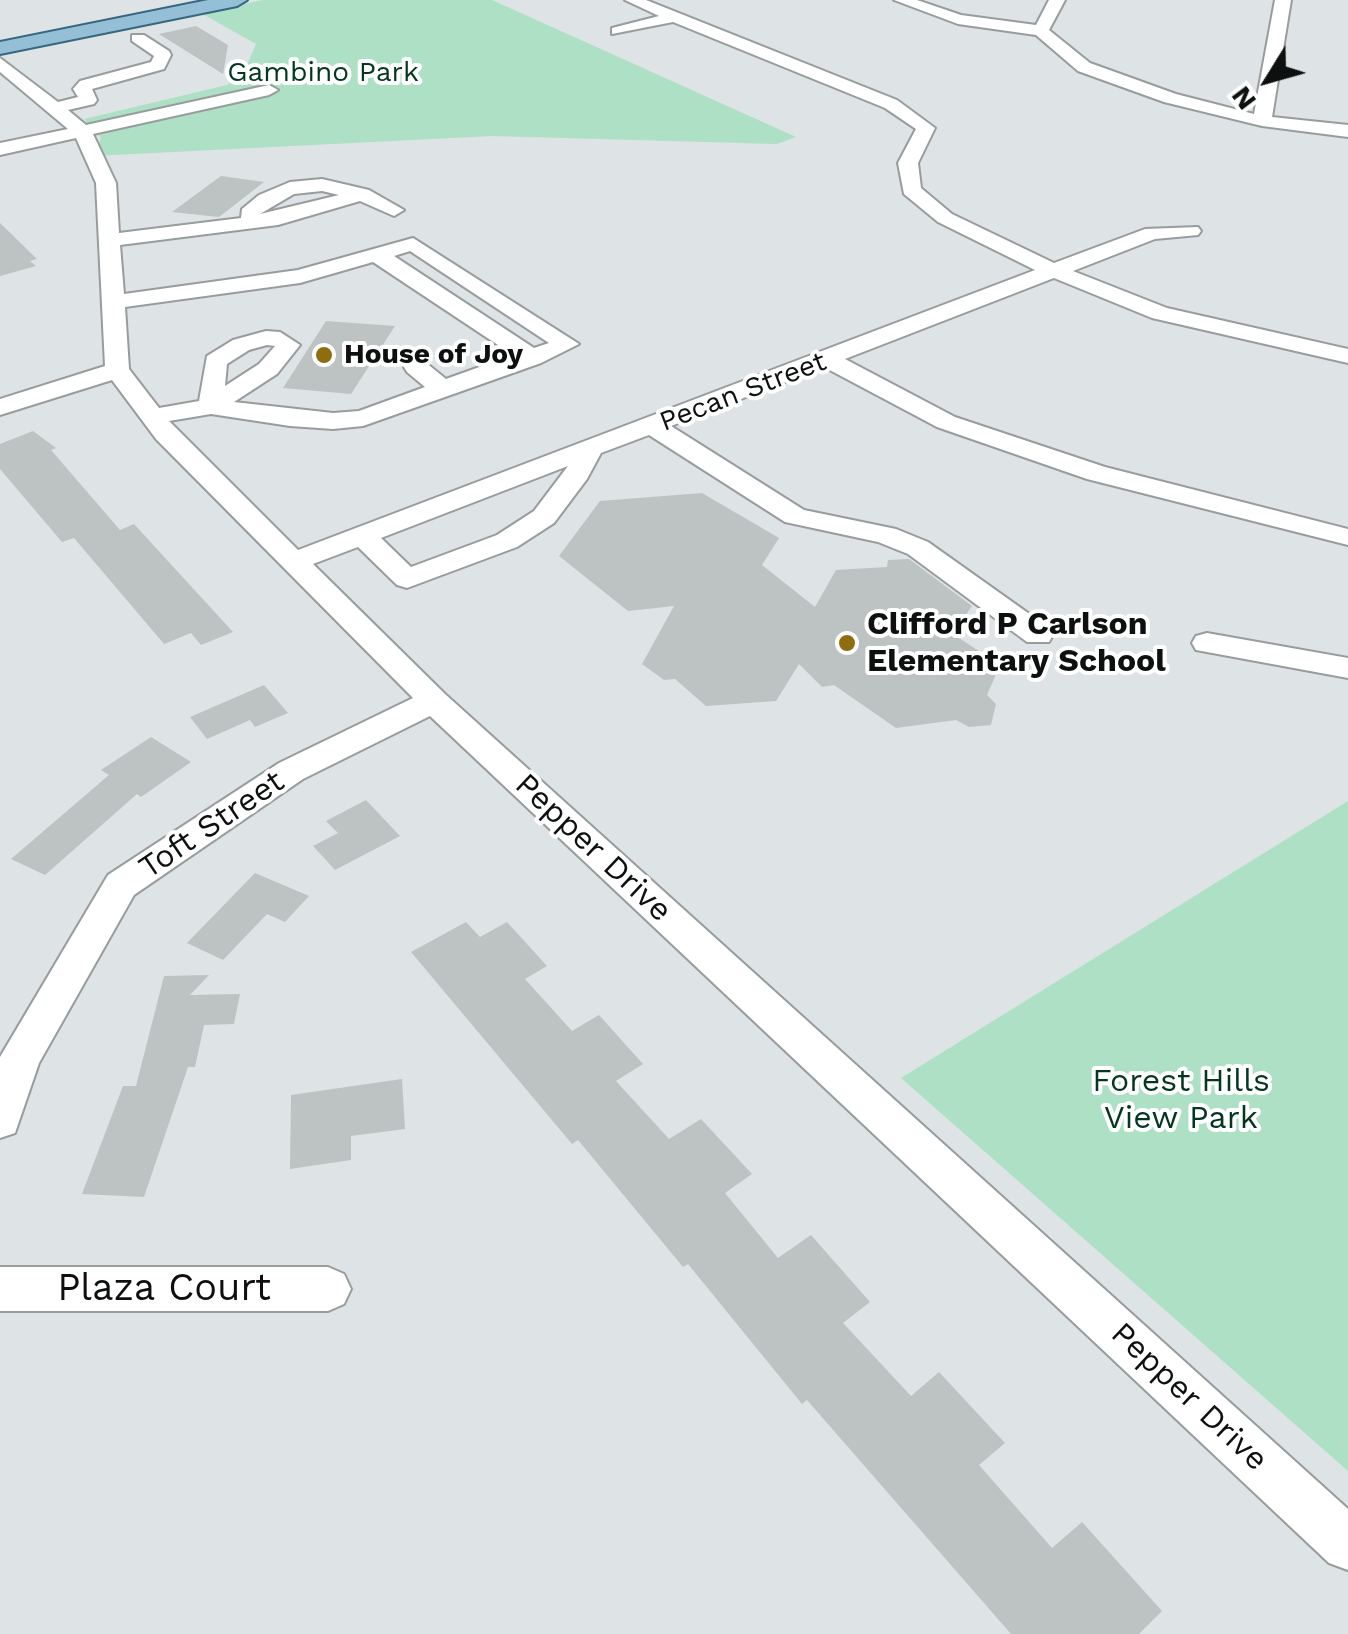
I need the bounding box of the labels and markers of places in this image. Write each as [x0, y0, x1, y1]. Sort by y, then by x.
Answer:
place label: House of Joy [344, 338, 523, 372]
marker: House of Joy [313, 344, 335, 366]
place label: Clifford P Carlson Elementary School [867, 606, 1166, 681]
marker: Clifford P Carlson Elementary School [836, 632, 858, 654]

